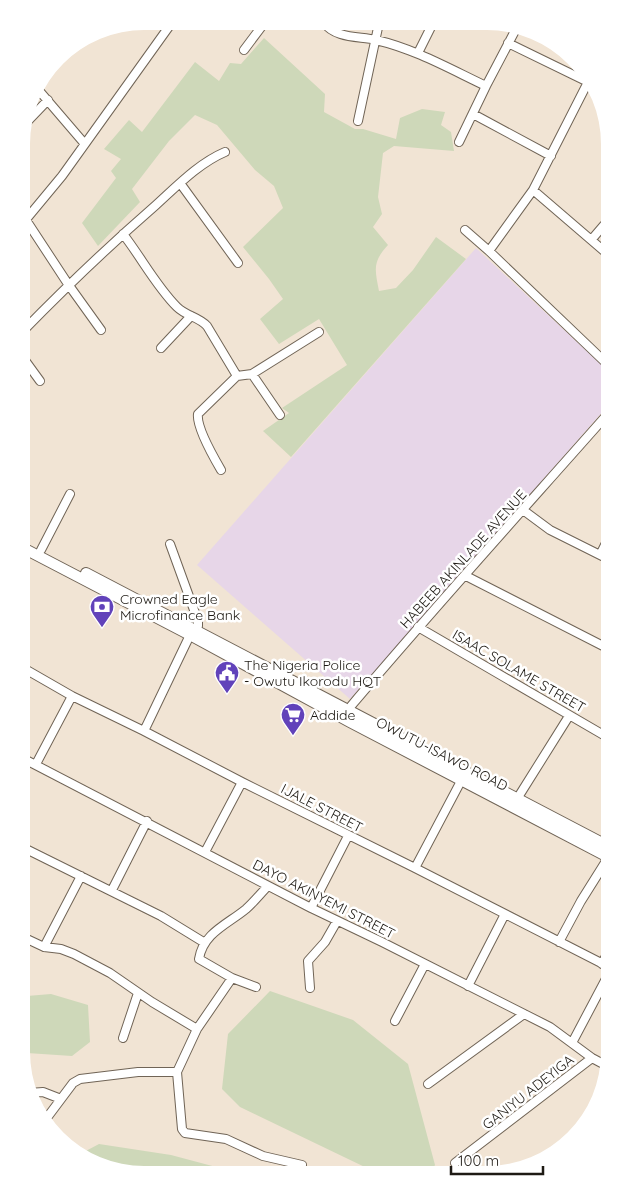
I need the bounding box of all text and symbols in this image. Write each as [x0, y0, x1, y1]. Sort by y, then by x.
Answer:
street label: HABEEB AKINLADE AVENUE [396, 486, 530, 632]
place label: Crowned Eagle Microfinance Bank [120, 590, 240, 624]
bank icon: Crowned Eagle Microfinance Bank [89, 594, 115, 628]
street label: ISAAC SOLAME STREET [449, 625, 589, 717]
place label: The Nigeria Police - Owutu Ikorodu HQT [244, 656, 381, 690]
public building icon: The Nigeria Police - Owutu Ikorodu HQT [214, 660, 240, 694]
supermarket icon: Addide [280, 702, 306, 736]
place label: Addide [310, 706, 356, 724]
street label: OWUTU-ISAWO ROAD [373, 713, 511, 795]
street label: IJALE STREET [278, 780, 366, 836]
street label: DAYO AKINYEMI STREET [250, 855, 398, 943]
street label: GANIYU ADEYIGA [479, 1051, 577, 1133]
scale bar [451, 1144, 544, 1176]
text: 100 m [458, 1151, 499, 1170]

